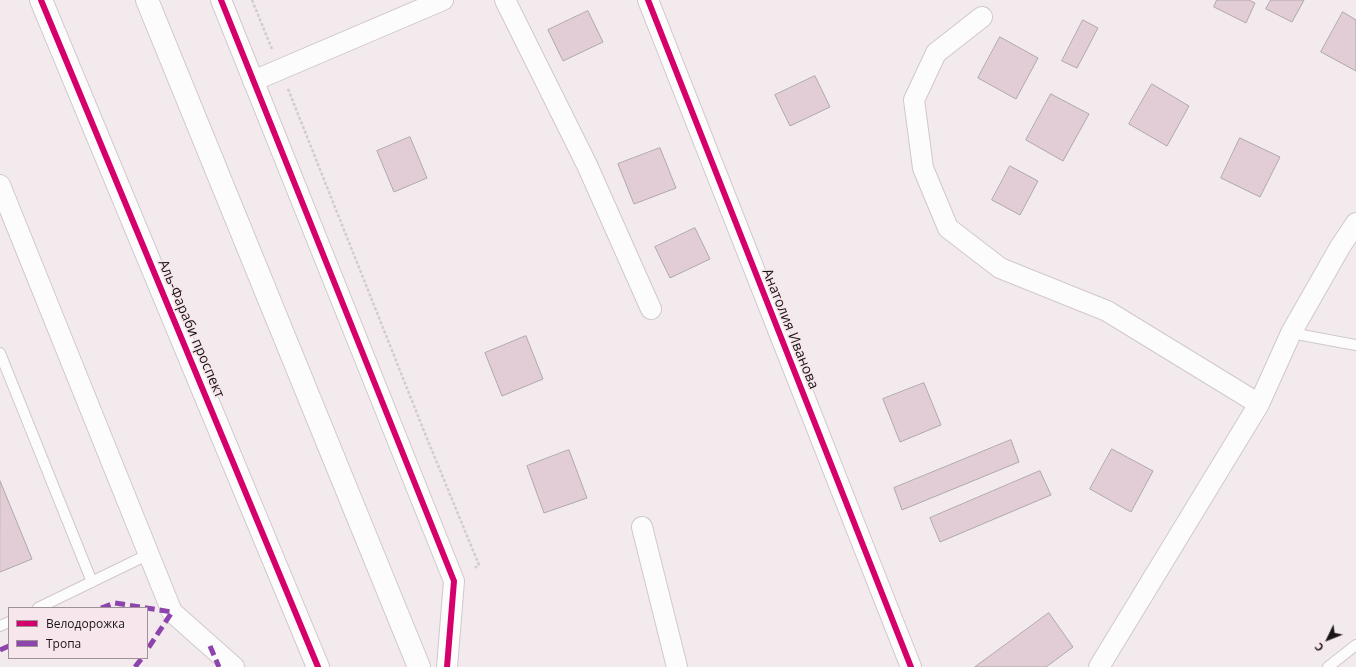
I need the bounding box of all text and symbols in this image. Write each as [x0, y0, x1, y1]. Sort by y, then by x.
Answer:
street label: Аль-Фараби проспект [154, 257, 228, 401]
street label: Анатолия Иванова [758, 266, 822, 392]
legend [8, 607, 148, 659]
text: Велодорожка [46, 615, 125, 632]
north arrow [1308, 619, 1348, 659]
text: Тропа [46, 635, 81, 652]
text: С [1311, 640, 1327, 655]

